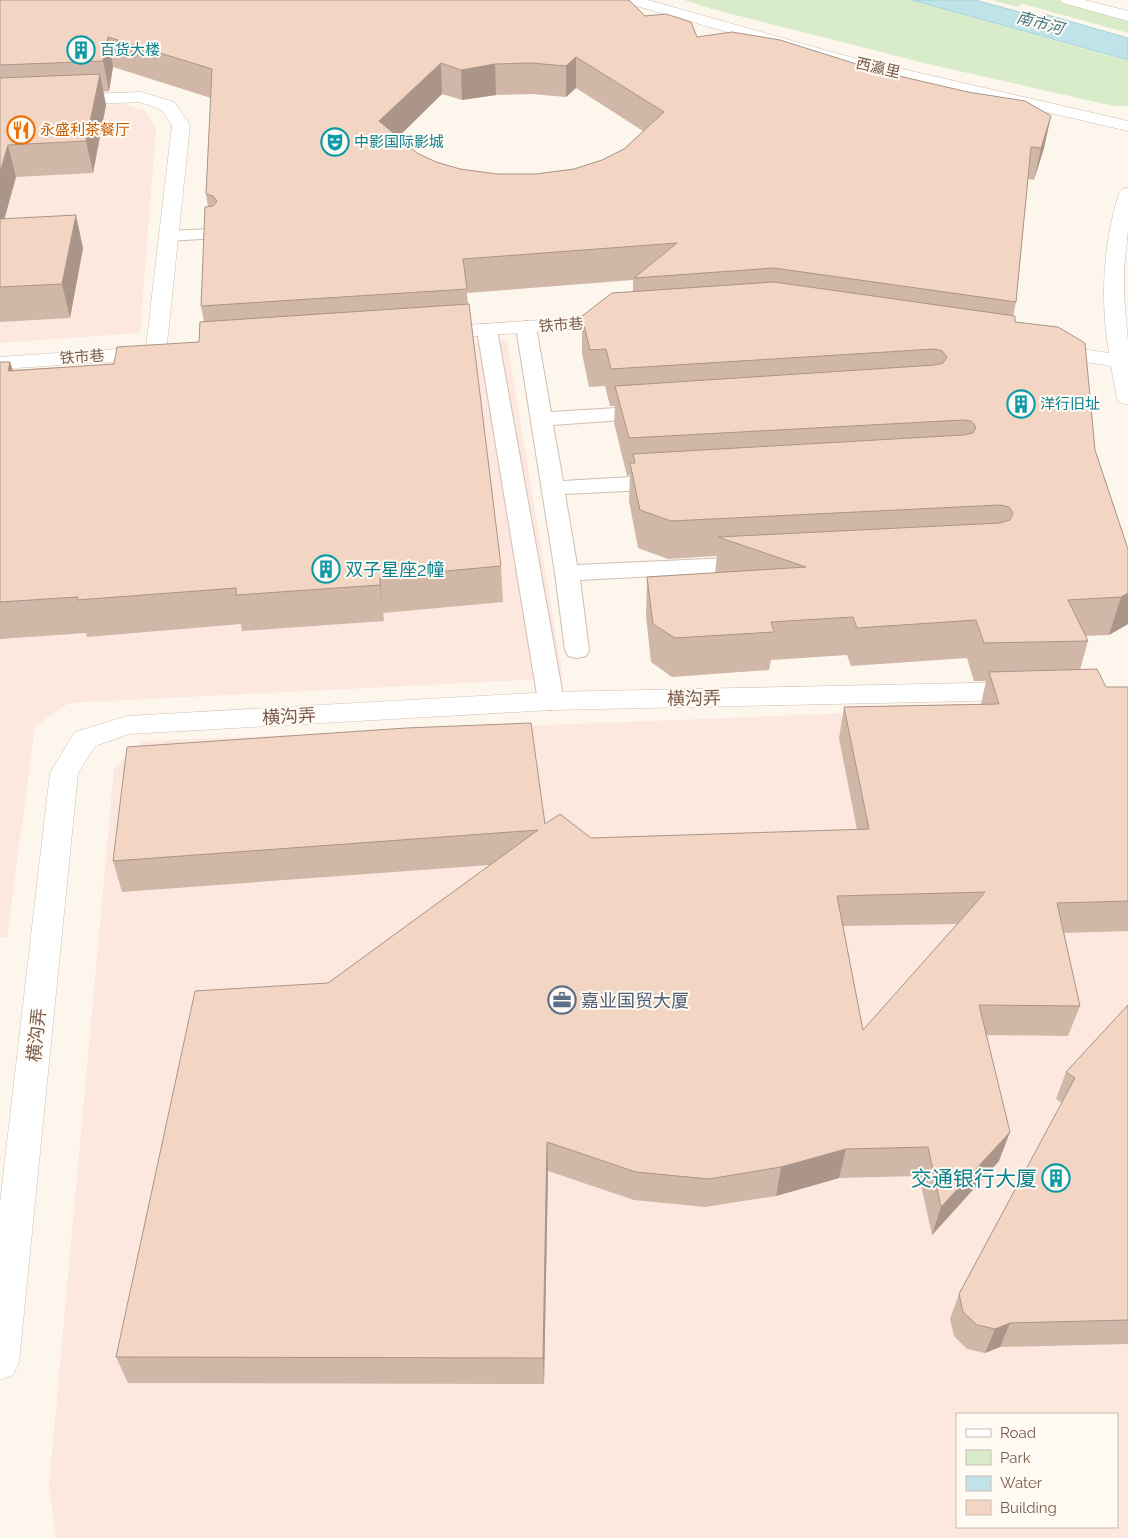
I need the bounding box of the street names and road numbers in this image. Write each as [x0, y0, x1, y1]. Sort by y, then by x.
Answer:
street label: 西瀛里 [854, 54, 902, 82]
street label: 铁市巷 [538, 314, 584, 336]
street label: 铁市巷 [59, 346, 105, 368]
street label: 横沟弄 [667, 687, 721, 709]
street label: 横沟弄 [261, 704, 317, 728]
street label: 横沟弄 [23, 1007, 49, 1063]

